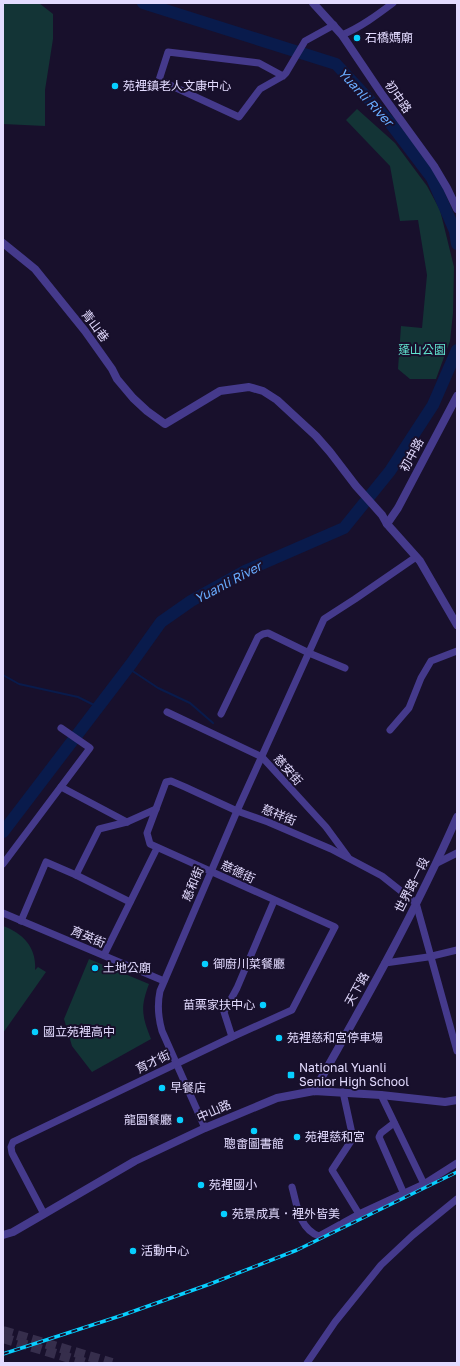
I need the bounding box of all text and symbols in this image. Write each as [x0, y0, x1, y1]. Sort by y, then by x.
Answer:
place label: 石橋媽廟 [365, 30, 413, 45]
marker: 石橋媽廟 [352, 33, 362, 43]
water label: Yuanli River [335, 65, 398, 131]
place label: 苑裡鎮老人文康中心 [123, 78, 231, 93]
street label: 初中路 [382, 78, 415, 116]
marker: 苑裡鎮老人文康中心 [110, 81, 120, 91]
street label: 青山巷 [79, 307, 112, 345]
park label: 蓬山公園 [398, 342, 446, 357]
street label: 初中路 [396, 435, 427, 474]
water label: Yuanli River [192, 557, 266, 606]
street label: 慈安街 [271, 751, 306, 788]
street label: 慈祥街 [260, 801, 299, 828]
street label: 世界路一段 [391, 855, 432, 915]
street label: 慈德街 [219, 857, 258, 886]
street label: 慈和街 [179, 864, 206, 903]
street label: 育英街 [69, 923, 108, 950]
place label: 御廚川菜餐廳 [213, 956, 285, 971]
marker: 御廚川菜餐廳 [200, 959, 210, 969]
place label: 土地公廟 [103, 960, 151, 975]
marker: 土地公廟 [90, 963, 100, 973]
street label: 天下路 [341, 969, 372, 1008]
place label: 苗栗家扶中心 [183, 997, 255, 1012]
marker: 苗栗家扶中心 [258, 1000, 268, 1010]
place label: 國立苑裡高中 [43, 1024, 115, 1039]
marker: 國立苑裡高中 [30, 1027, 40, 1037]
place label: 苑裡慈和宮停車場 [287, 1030, 383, 1045]
marker: 苑裡慈和宮停車場 [274, 1033, 284, 1043]
street label: 育才街 [133, 1047, 172, 1076]
place label: National Yuanli Senior High School [299, 1060, 409, 1089]
marker: National Yuanli Senior High School [286, 1070, 296, 1080]
place label: 早餐店 [170, 1080, 206, 1095]
marker: 早餐店 [157, 1083, 167, 1093]
street label: 中山路 [194, 1096, 233, 1125]
place label: 龍園餐廳 [124, 1112, 172, 1127]
marker: 龍園餐廳 [175, 1115, 185, 1125]
marker: 聰畬圖書館 [249, 1126, 259, 1136]
place label: 苑裡慈和宮 [305, 1129, 365, 1144]
marker: 苑裡慈和宮 [292, 1132, 302, 1142]
place label: 聰畬圖書館 [224, 1136, 284, 1151]
place label: 苑裡國小 [209, 1177, 257, 1192]
marker: 苑裡國小 [196, 1180, 206, 1190]
place label: 苑景成真．裡外皆美 [232, 1206, 340, 1221]
marker: 苑景成真．裡外皆美 [219, 1209, 229, 1219]
place label: 活動中心 [141, 1243, 189, 1258]
marker: 活動中心 [128, 1246, 138, 1256]

